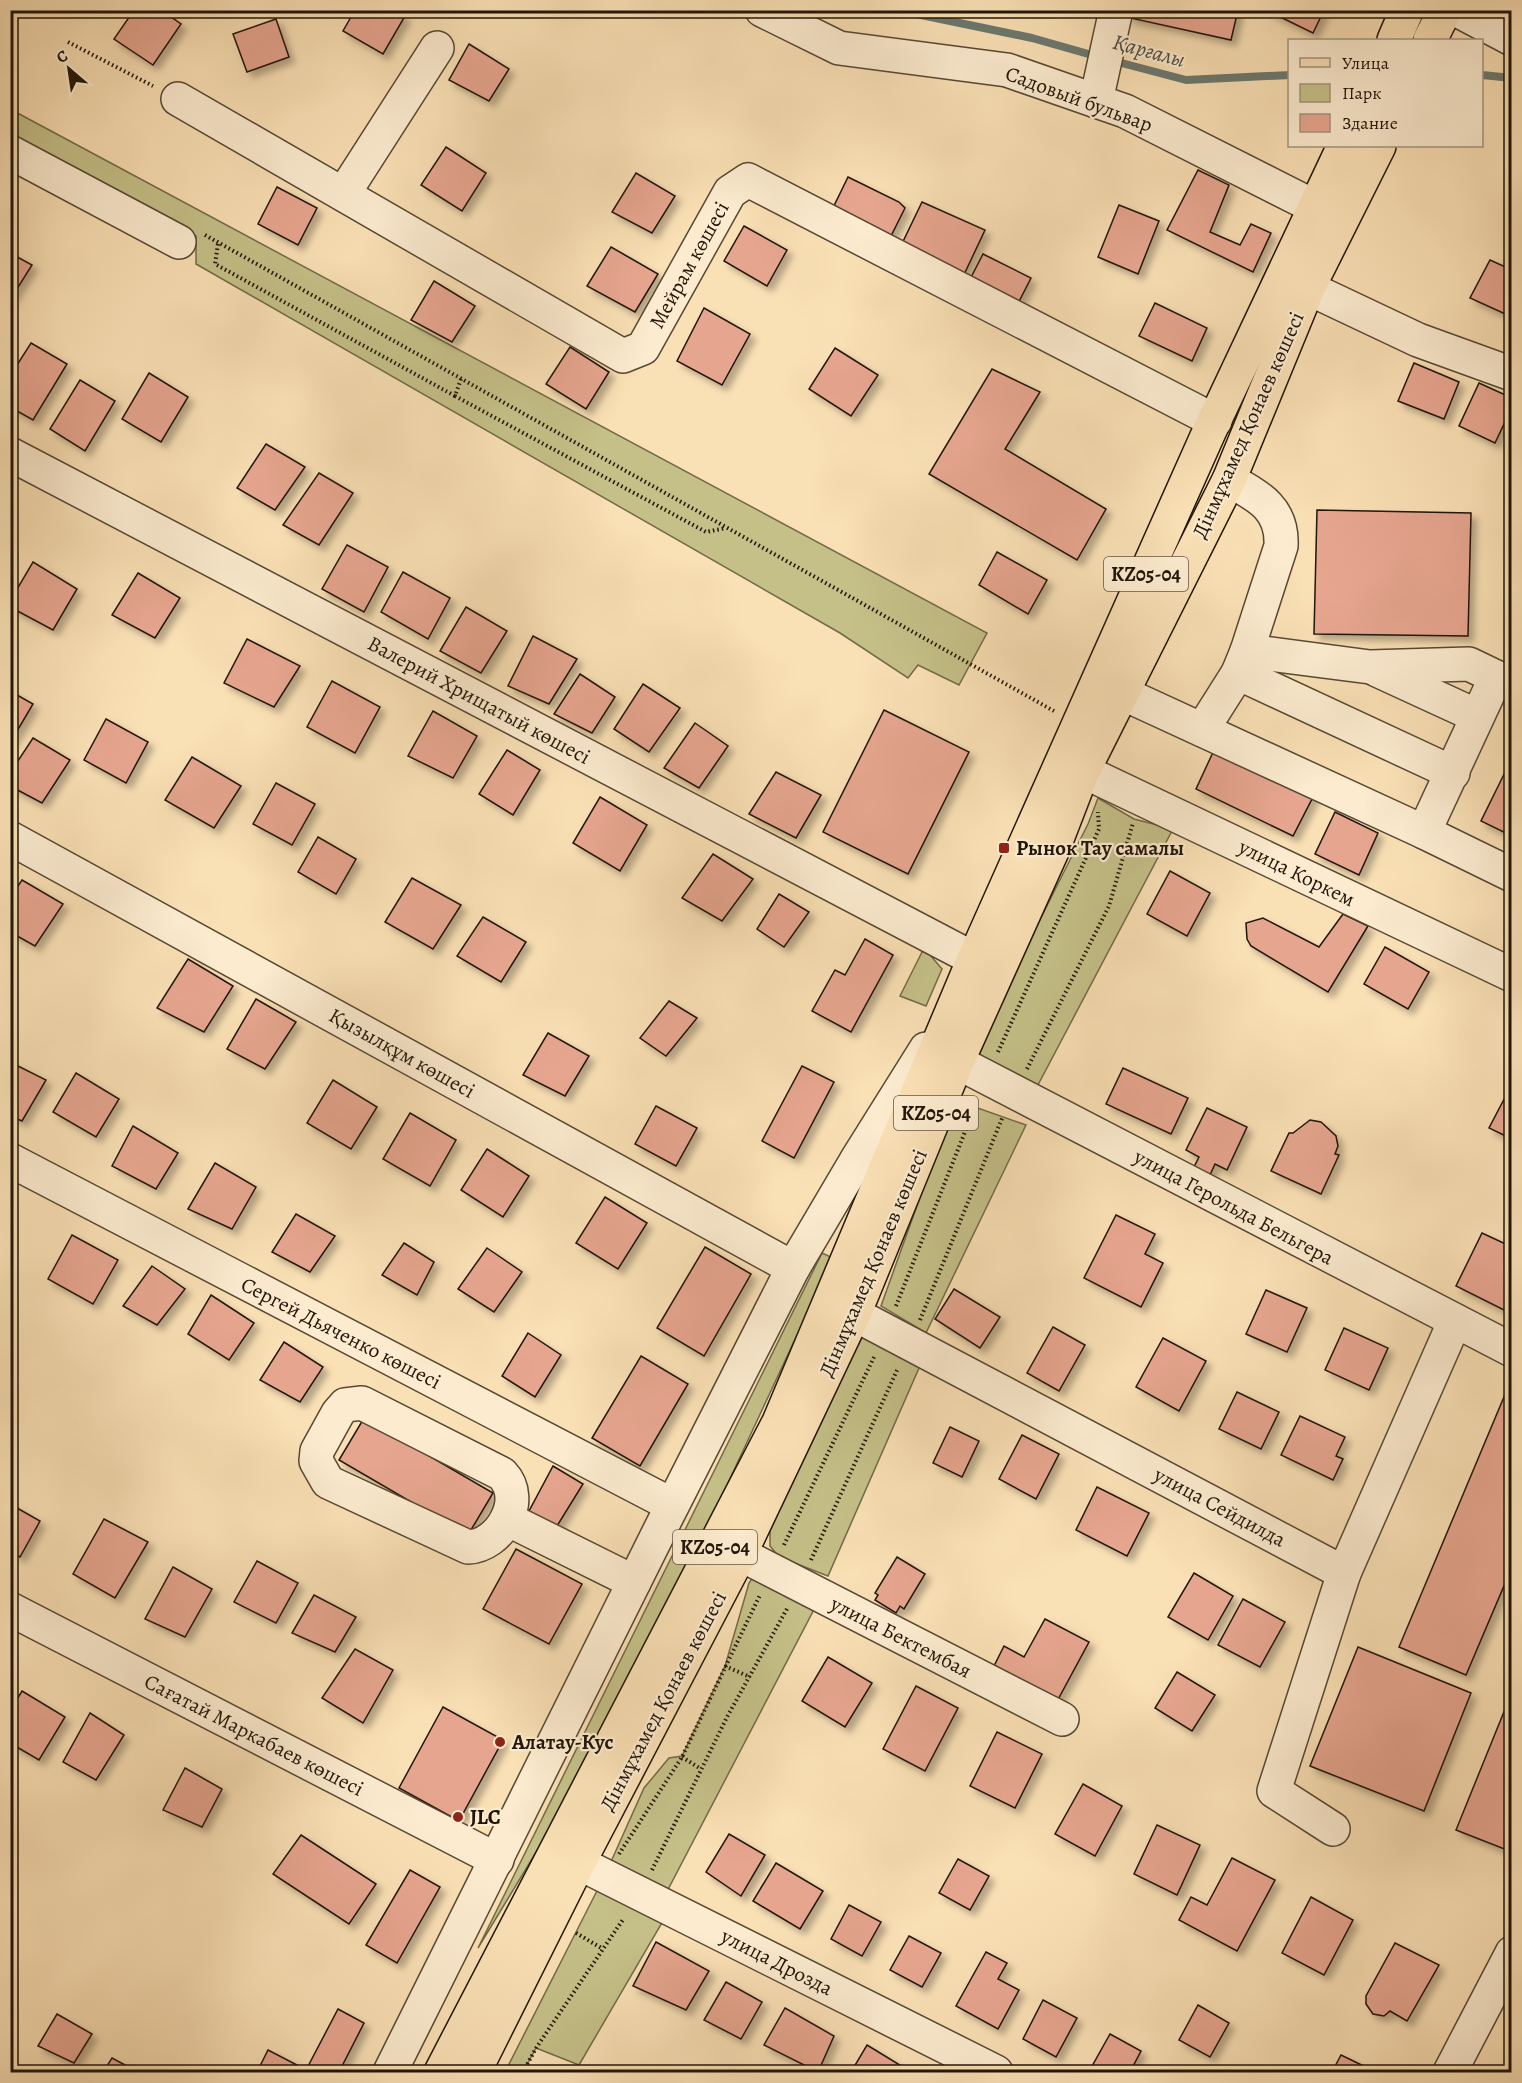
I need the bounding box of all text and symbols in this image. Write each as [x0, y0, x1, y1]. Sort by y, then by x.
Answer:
water label: Қарғалы [1110, 27, 1188, 75]
north arrow [39, 39, 99, 99]
legend [1288, 39, 1483, 147]
text: С [53, 45, 72, 69]
text: Улица [1342, 51, 1390, 75]
street label: Садовый бульвар [1002, 59, 1156, 139]
text: Парк [1342, 81, 1382, 105]
text: Здание [1342, 111, 1398, 135]
street label: Мейрам көшесі [643, 196, 735, 334]
street label: Дінмұхамед Қонаев көшесі [1185, 307, 1311, 543]
road number: KZ05-04 [1104, 557, 1188, 591]
street label: Валерий Хрищатый көшесі [363, 629, 595, 771]
street label: улица Коркем [1233, 832, 1360, 913]
place label: Рынок Тау самалы [1016, 834, 1184, 862]
marker: Рынок Тау самалы [997, 841, 1011, 855]
street label: Қызылқұм көшесі [324, 1001, 480, 1105]
road number: KZ05-04 [894, 1096, 978, 1130]
street label: улица Герольда Бельгера [1128, 1142, 1339, 1272]
street label: Дінмұхамед Қонаев көшесі [812, 1145, 934, 1381]
street label: Сергей Дьяченко көшесі [236, 1270, 446, 1396]
street label: улица Сейдилда [1148, 1460, 1291, 1554]
road number: KZ05-04 [673, 1530, 757, 1564]
street label: Дінмұхамед Қонаев көшесі [593, 1586, 733, 1816]
street label: улица Бектембая [825, 1589, 976, 1685]
street label: Сағатай Маркабаев көшесі [139, 1667, 369, 1803]
place label: Алатау-Кус [511, 1728, 614, 1756]
marker: Алатау-Кус [493, 1735, 507, 1749]
place label: JLC [470, 1803, 501, 1831]
marker: JLC [451, 1810, 465, 1824]
street label: улица Дрозда [715, 1921, 838, 2002]

